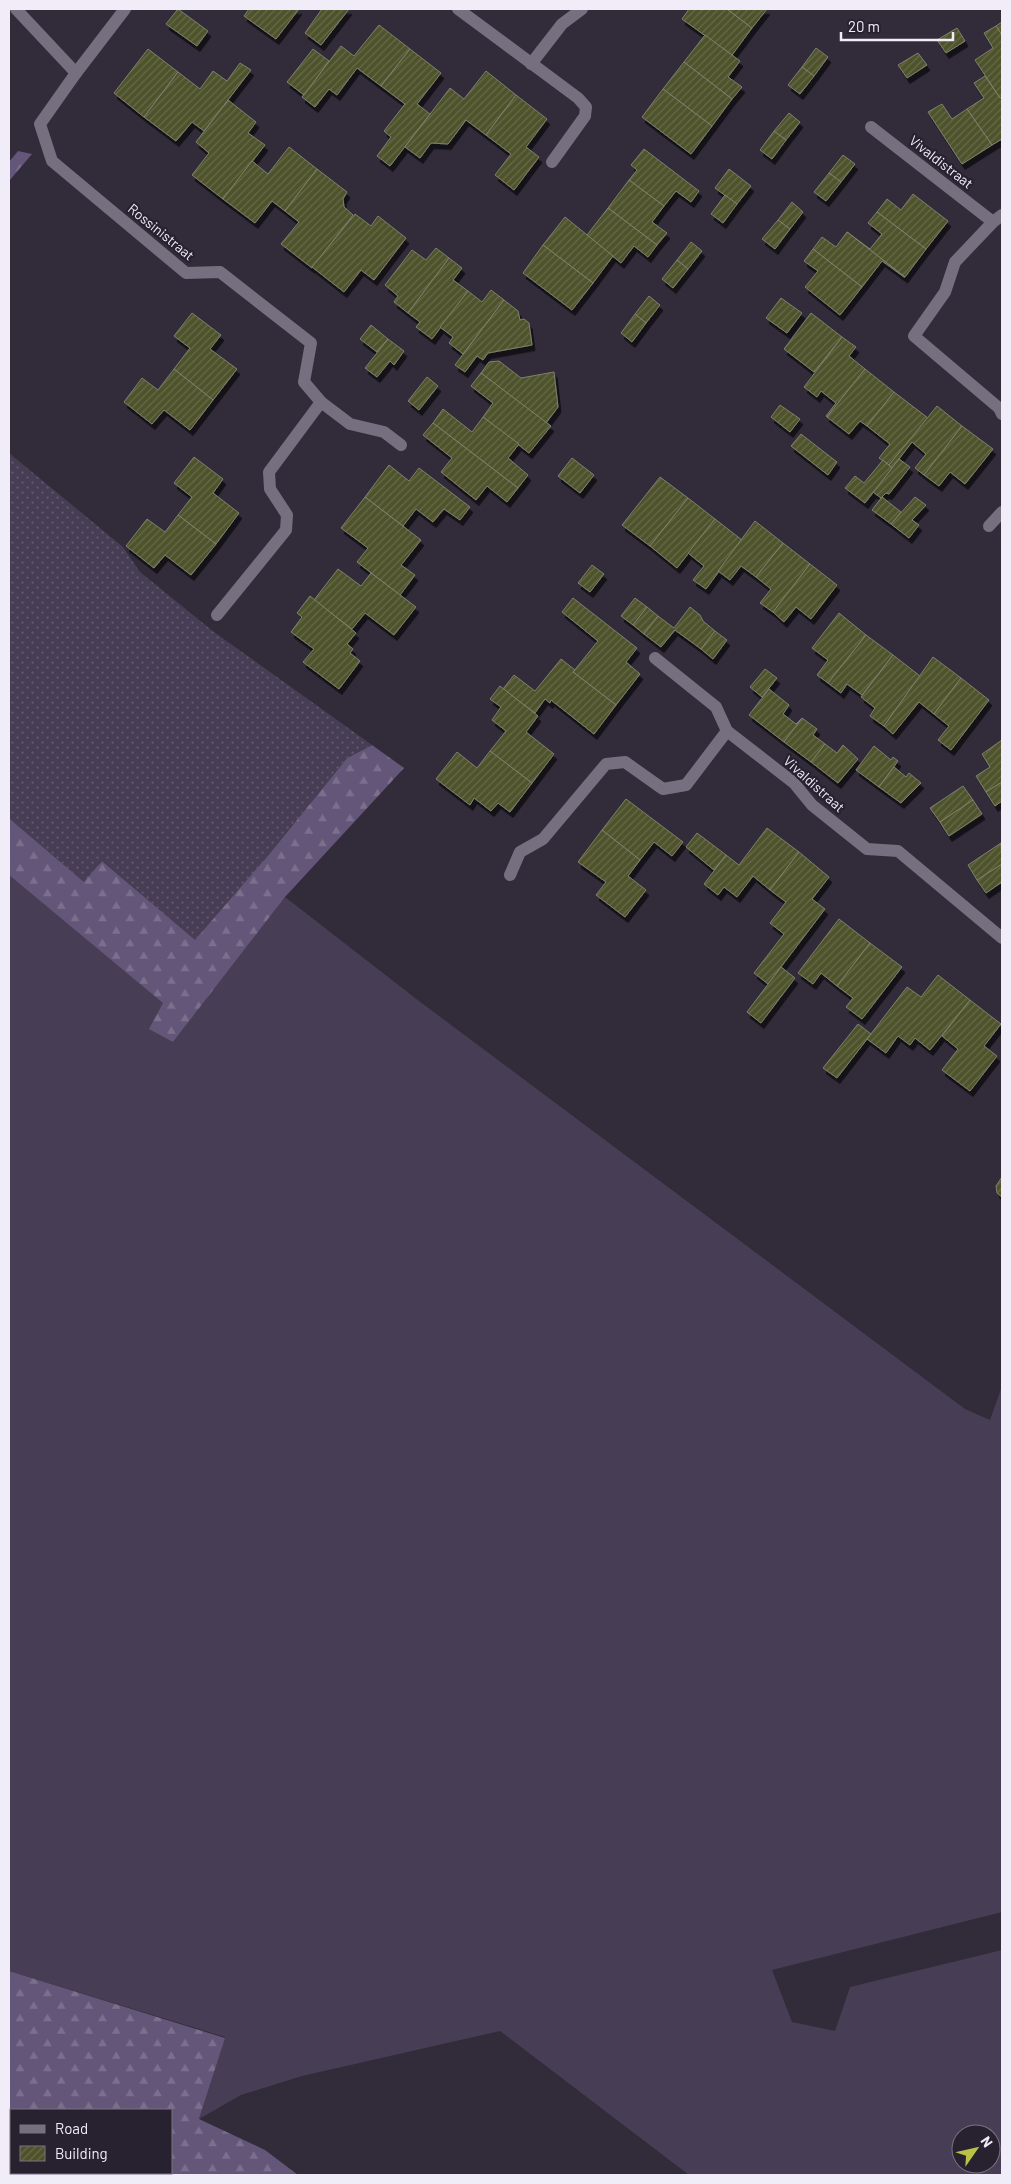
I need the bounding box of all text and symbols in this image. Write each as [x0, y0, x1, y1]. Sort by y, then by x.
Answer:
scale bar [841, 10, 954, 42]
text: 20 m [848, 17, 880, 35]
street label: Vivaldistraat [906, 131, 977, 192]
street label: Rossinistraat [125, 200, 198, 263]
street label: Vivaldistraat [780, 752, 848, 815]
legend [10, 2109, 172, 2174]
text: Road [55, 2119, 88, 2137]
north arrow [951, 2124, 1001, 2174]
text: N [978, 2133, 997, 2150]
text: Building [55, 2144, 108, 2162]

